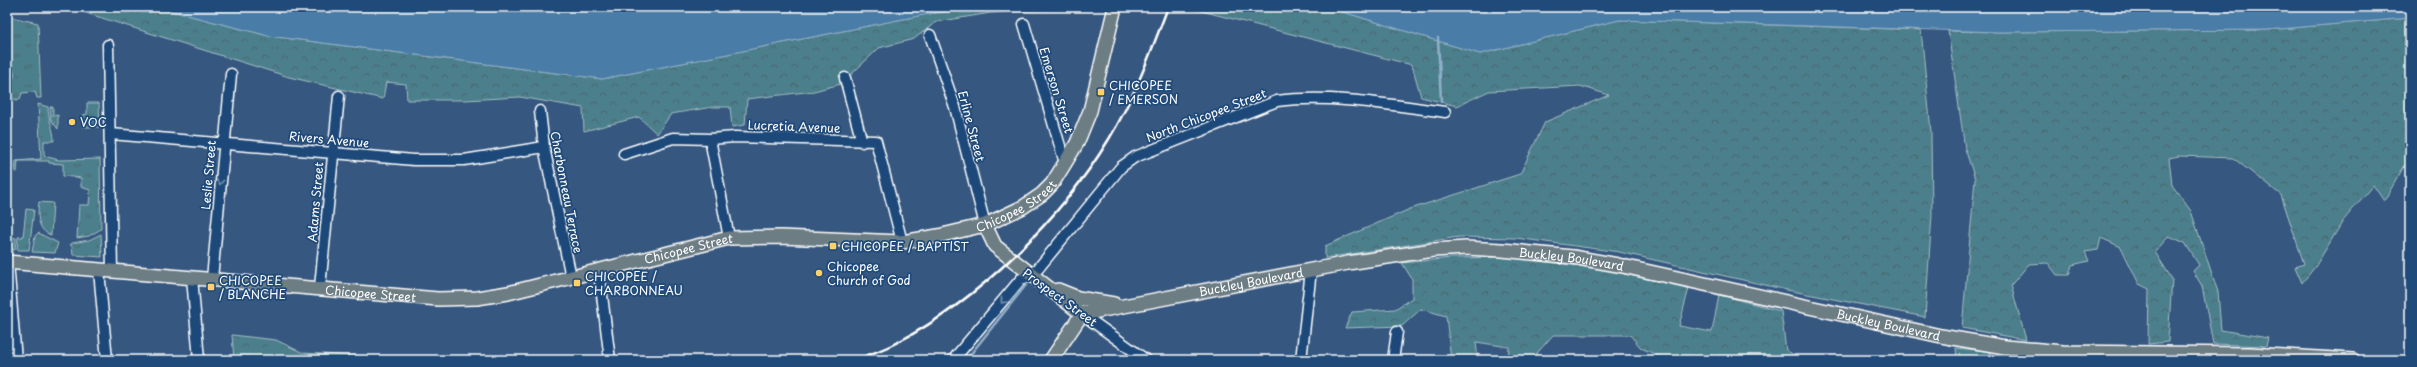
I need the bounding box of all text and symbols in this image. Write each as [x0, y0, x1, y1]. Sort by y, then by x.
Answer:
street label: Emerson Street [1035, 45, 1079, 136]
place label: CHICOPEE / EMERSON [1109, 76, 1178, 108]
street label: North Chicopee Street [1143, 84, 1269, 146]
marker: CHICOPEE / EMERSON [1096, 87, 1106, 97]
street label: Erline Street [954, 89, 990, 164]
place label: VOC [80, 113, 107, 131]
street label: Lucretia Avenue [747, 115, 841, 137]
marker: VOC [67, 117, 77, 127]
street label: Rivers Avenue [288, 127, 370, 151]
street label: Charbonneau Terrace [546, 129, 588, 255]
street label: Leslie Street [196, 139, 220, 210]
street label: Adams Street [303, 161, 327, 243]
street label: Chicopee Street [974, 177, 1061, 236]
one-way arrow [216, 179, 225, 185]
street label: Chicopee Street [642, 229, 733, 268]
place label: CHICOPEE / BAPTIST [841, 237, 970, 255]
marker: CHICOPEE / BAPTIST [828, 241, 838, 251]
street label: Buckley Boulevard [1518, 243, 1626, 275]
place label: Chicopee Church of God [827, 257, 911, 289]
street label: Buckley Boulevard [1197, 263, 1305, 300]
street label: Prospect Street [1019, 264, 1101, 330]
place label: CHICOPEE / CHARBONNEAU [585, 267, 683, 299]
marker: Chicopee Church of God [814, 268, 824, 278]
place label: CHICOPEE / BLANCHE [219, 271, 286, 303]
marker: CHICOPEE / CHARBONNEAU [572, 278, 582, 288]
street label: Chicopee Street [325, 280, 417, 306]
marker: CHICOPEE / BLANCHE [206, 282, 216, 292]
one-way arrow [1001, 296, 1008, 303]
street label: Buckley Boulevard [1835, 304, 1943, 345]

